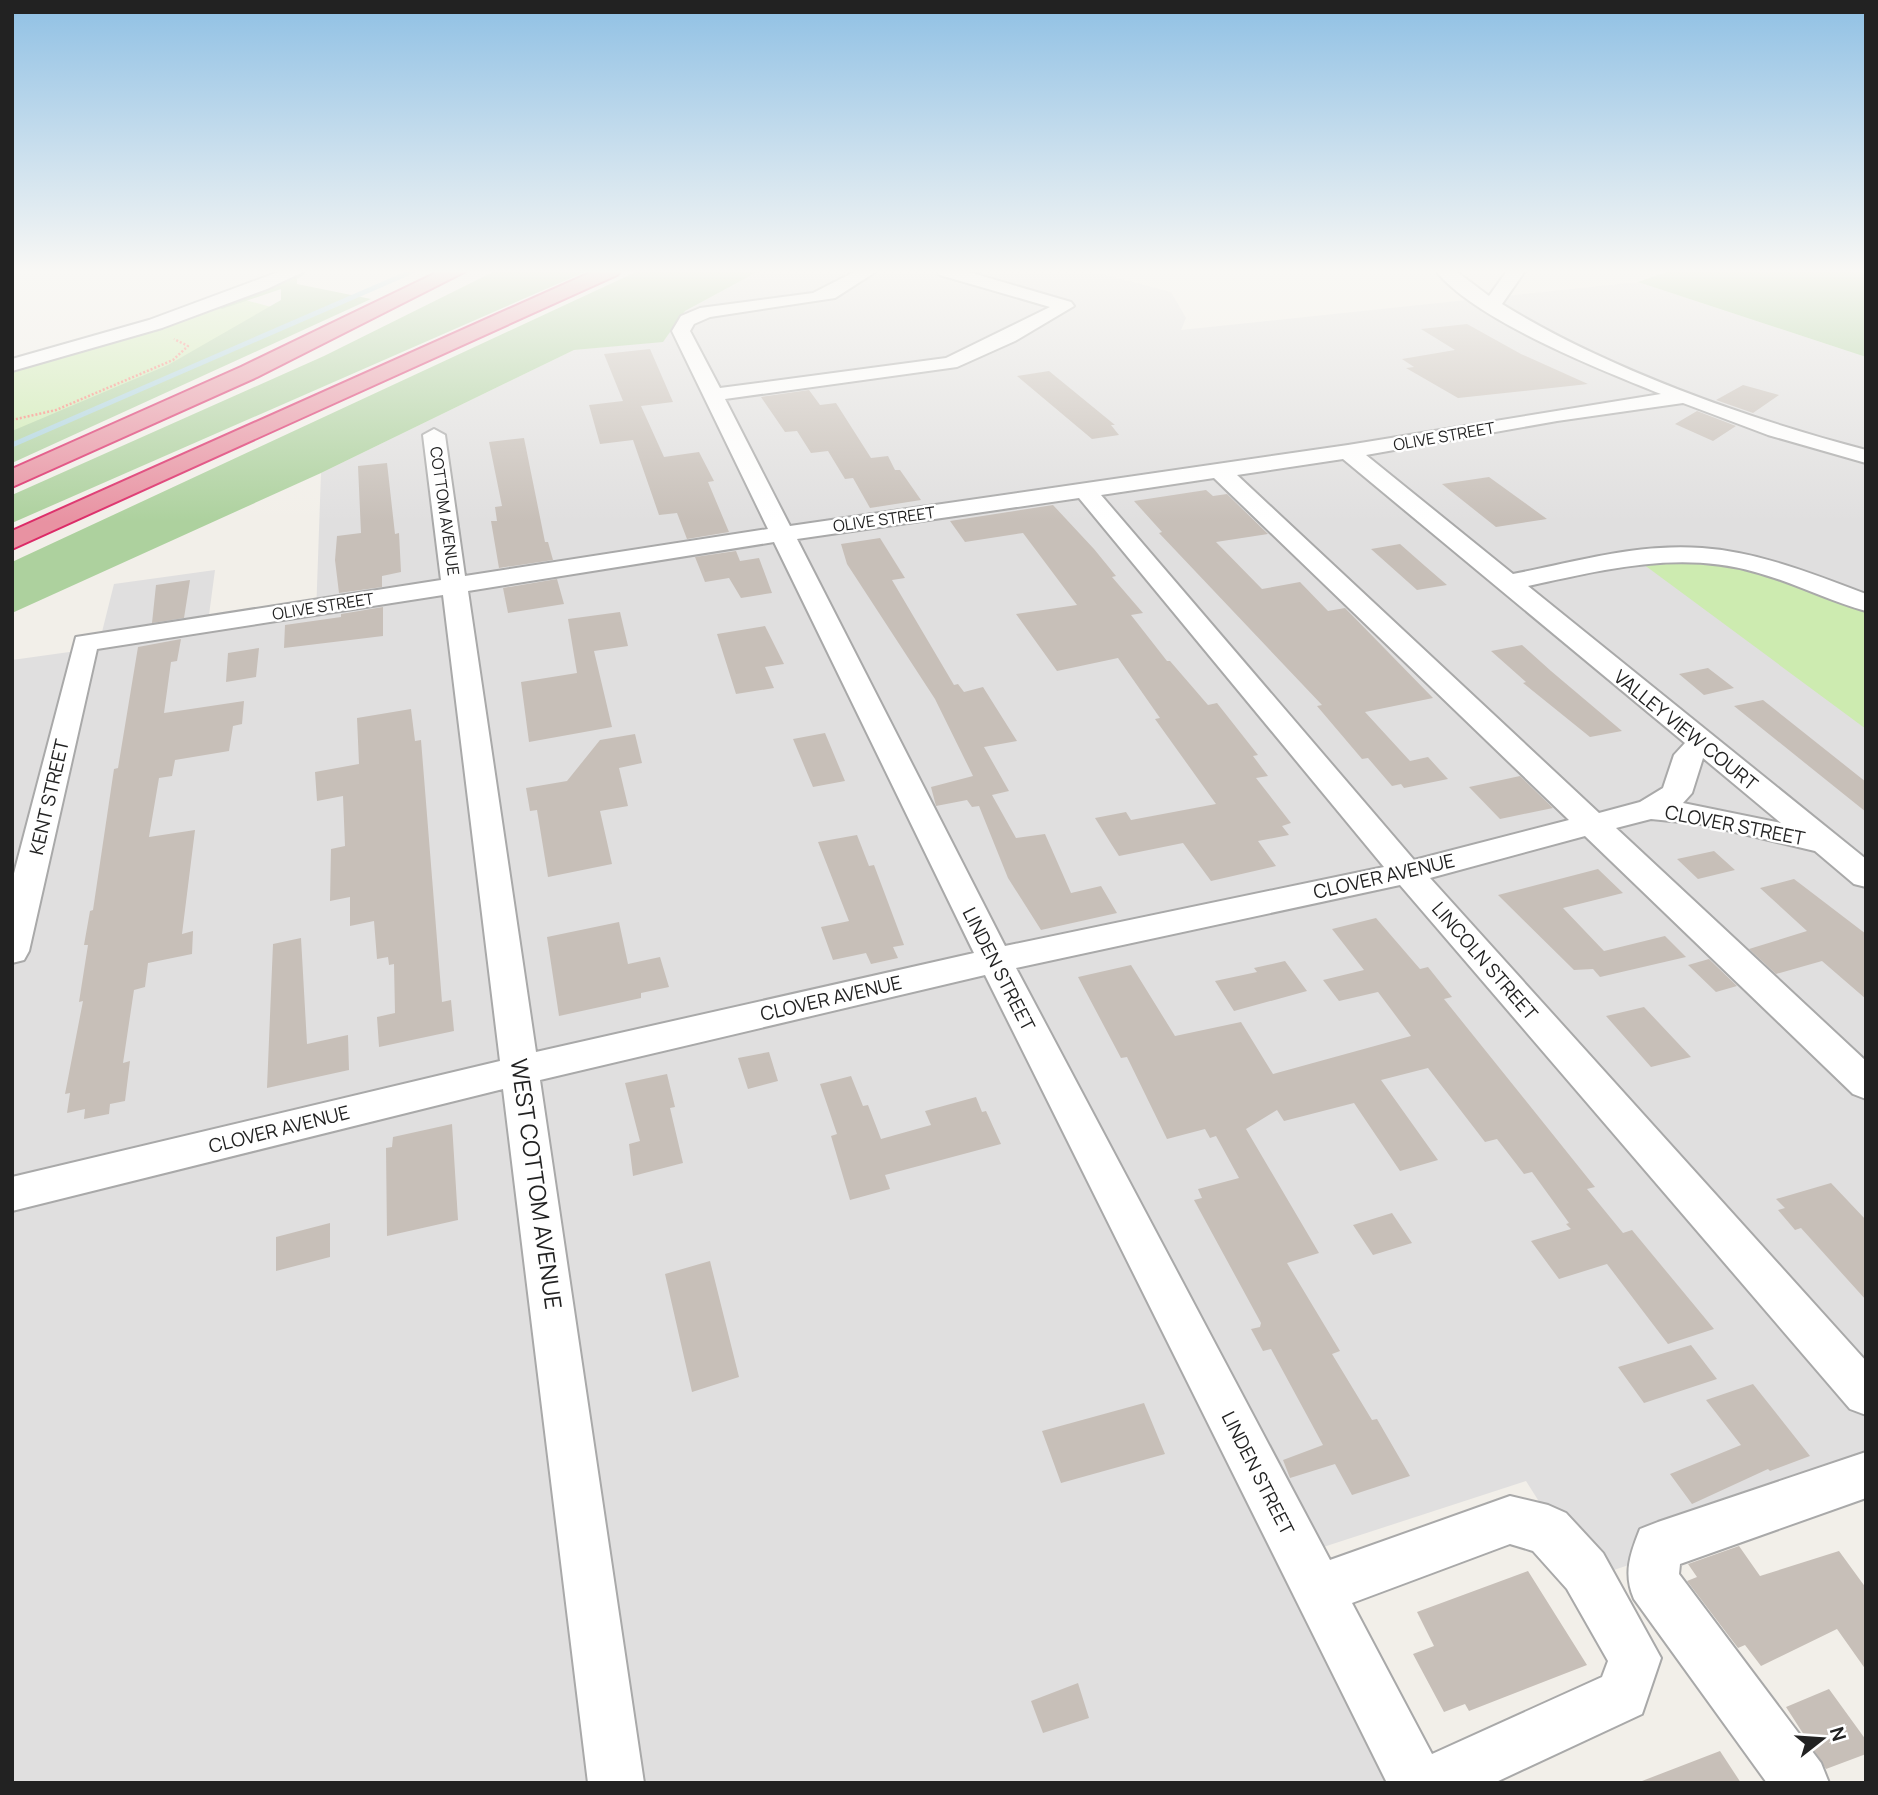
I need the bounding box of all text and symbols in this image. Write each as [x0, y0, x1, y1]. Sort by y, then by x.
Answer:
street label: OLIVE STREET [1391, 416, 1497, 456]
street label: COTTOM AVENUE [425, 445, 465, 577]
street label: OLIVE STREET [832, 501, 937, 537]
street label: OLIVE STREET [271, 587, 376, 625]
street label: VALLEY VIEW COURT [1609, 664, 1764, 797]
street label: KENT STREET [23, 736, 75, 857]
street label: CLOVER STREET [1663, 799, 1808, 851]
street label: CLOVER AVENUE [1311, 847, 1457, 905]
street label: LINCOLN STREET [1426, 896, 1544, 1026]
street label: LINDEN STREET [957, 903, 1042, 1036]
street label: CLOVER AVENUE [758, 969, 904, 1027]
street label: WEST COTTOM AVENUE [504, 1056, 570, 1311]
street label: CLOVER AVENUE [206, 1099, 352, 1159]
street label: LINDEN STREET [1216, 1407, 1301, 1540]
north arrow [1787, 1704, 1857, 1774]
text: N [1824, 1724, 1853, 1744]

